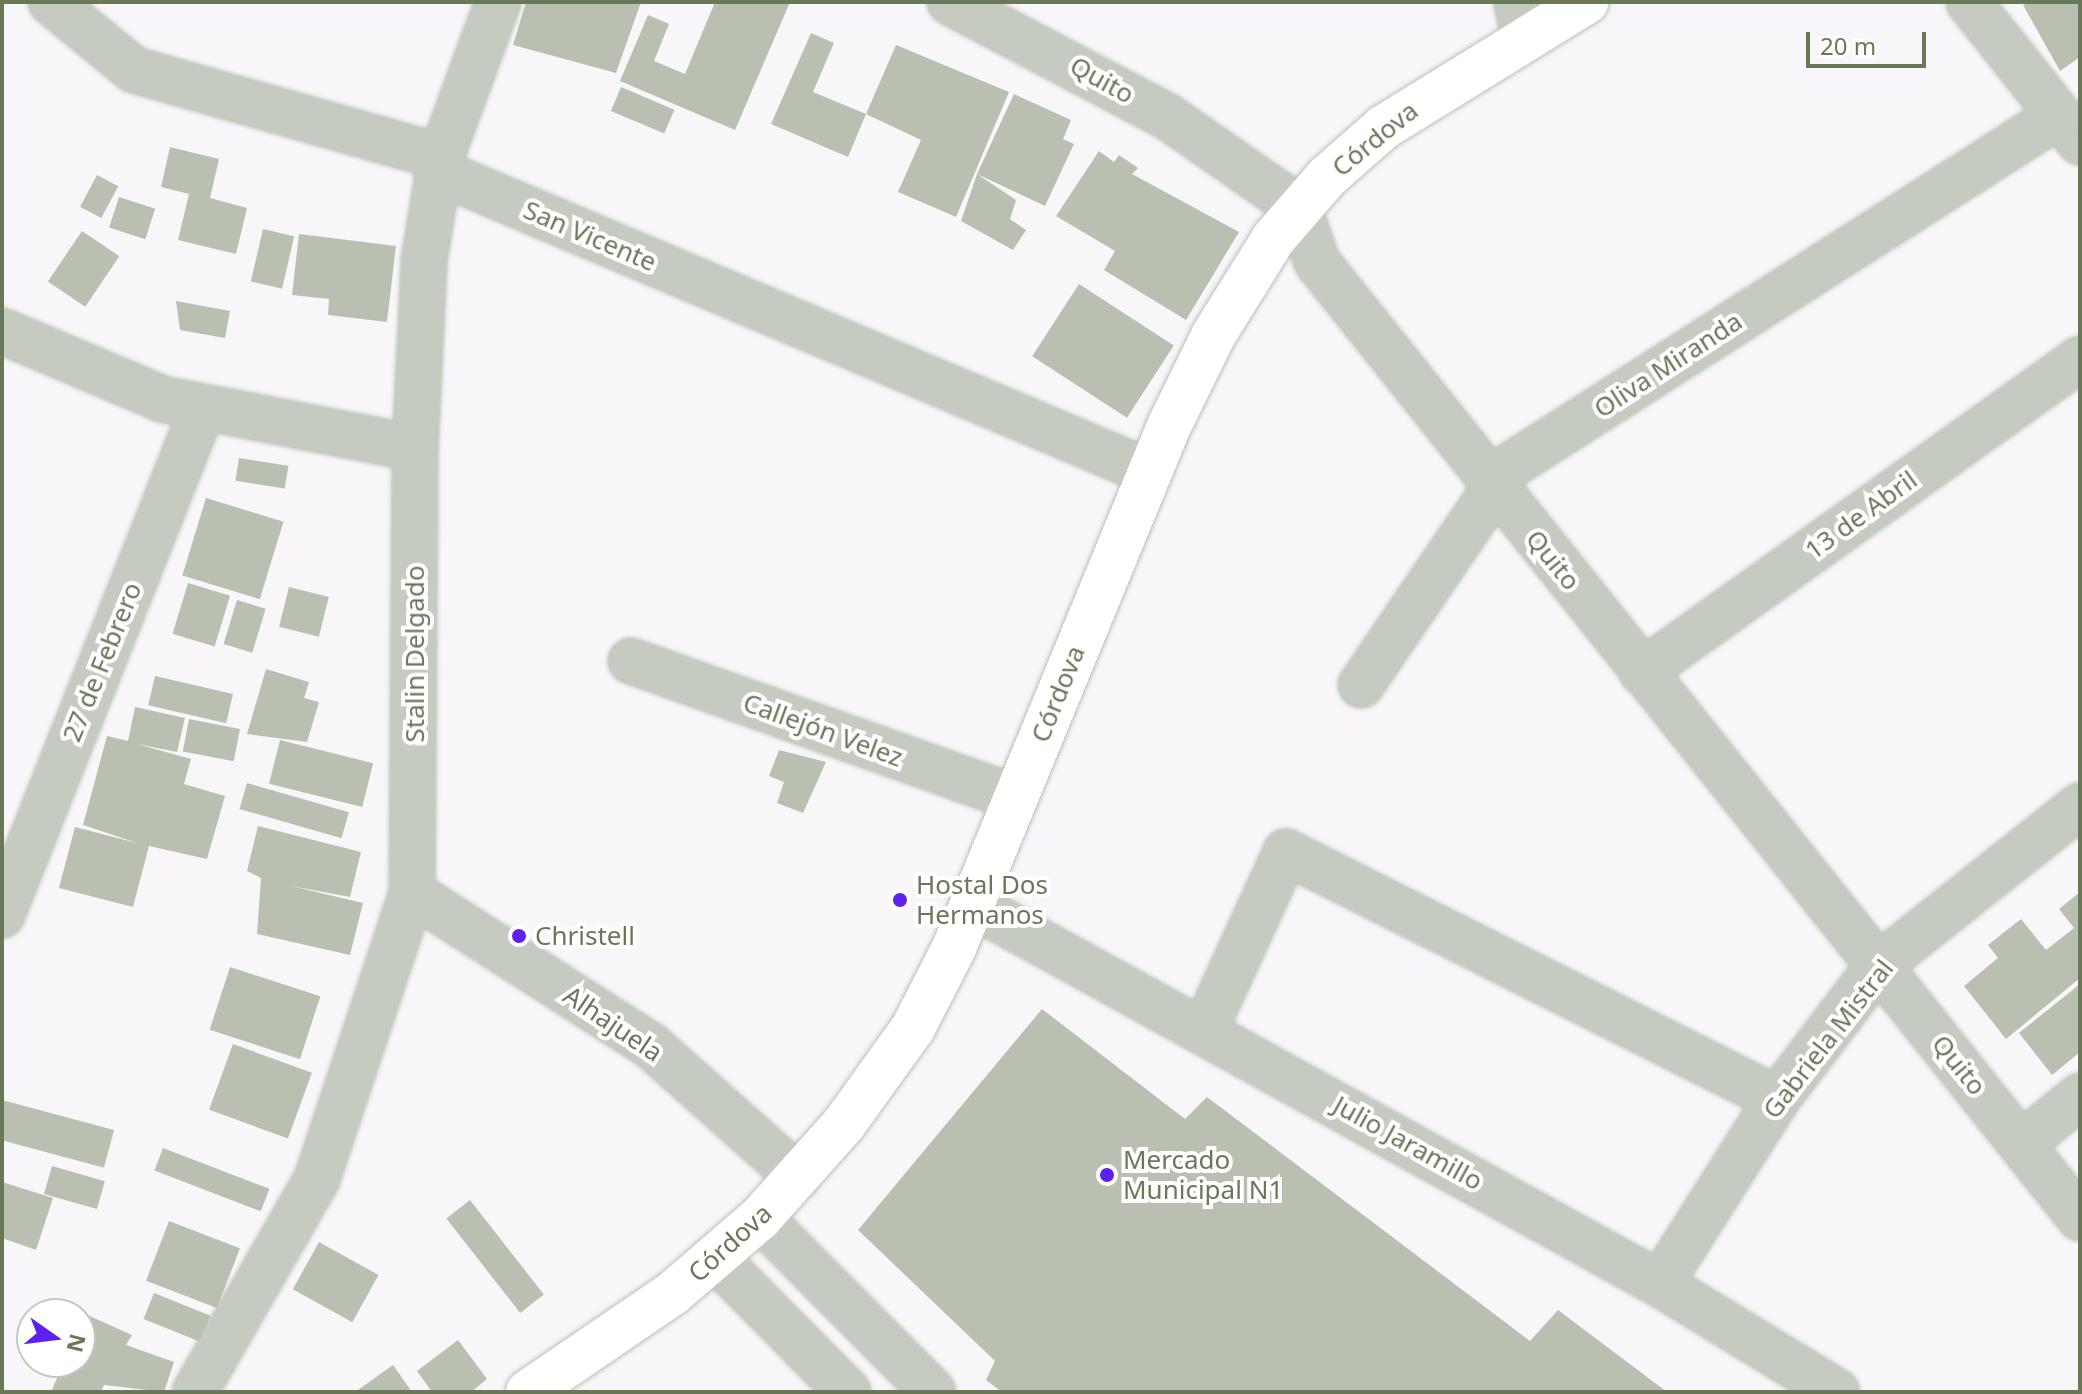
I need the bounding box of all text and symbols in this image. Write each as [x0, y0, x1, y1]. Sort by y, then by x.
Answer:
scale bar [1810, 16, 1930, 66]
text: 20 m [1820, 29, 1876, 62]
street label: Quito [1065, 50, 1139, 110]
street label: Córdova [1326, 95, 1424, 183]
street label: San Vicente [519, 194, 661, 278]
street label: Oliva Miranda [1588, 306, 1748, 424]
street label: 13 de Abril [1799, 464, 1923, 566]
street label: Quito [1519, 524, 1587, 596]
street label: Stalin Delgado [399, 565, 431, 743]
street label: 27 de Febrero [56, 578, 148, 746]
street label: Córdova [1025, 641, 1091, 747]
street label: Callejón Velez [739, 687, 907, 773]
place label: Hostal Dos Hermanos [916, 869, 1048, 930]
marker: Hostal Dos Hermanos [891, 891, 909, 909]
place label: Christell [535, 920, 635, 952]
marker: Christell [510, 927, 528, 945]
street label: Gabriela Mistral [1756, 953, 1900, 1125]
street label: Alhajuela [558, 980, 668, 1068]
street label: Quito [1925, 1029, 1993, 1101]
street label: Julio Jaramillo [1328, 1089, 1488, 1197]
place label: Mercado Municipal N1 [1123, 1144, 1283, 1206]
marker: Mercado Municipal N1 [1098, 1166, 1116, 1184]
street label: Córdova [682, 1197, 778, 1289]
north arrow [16, 1298, 96, 1378]
text: N [61, 1331, 94, 1356]

